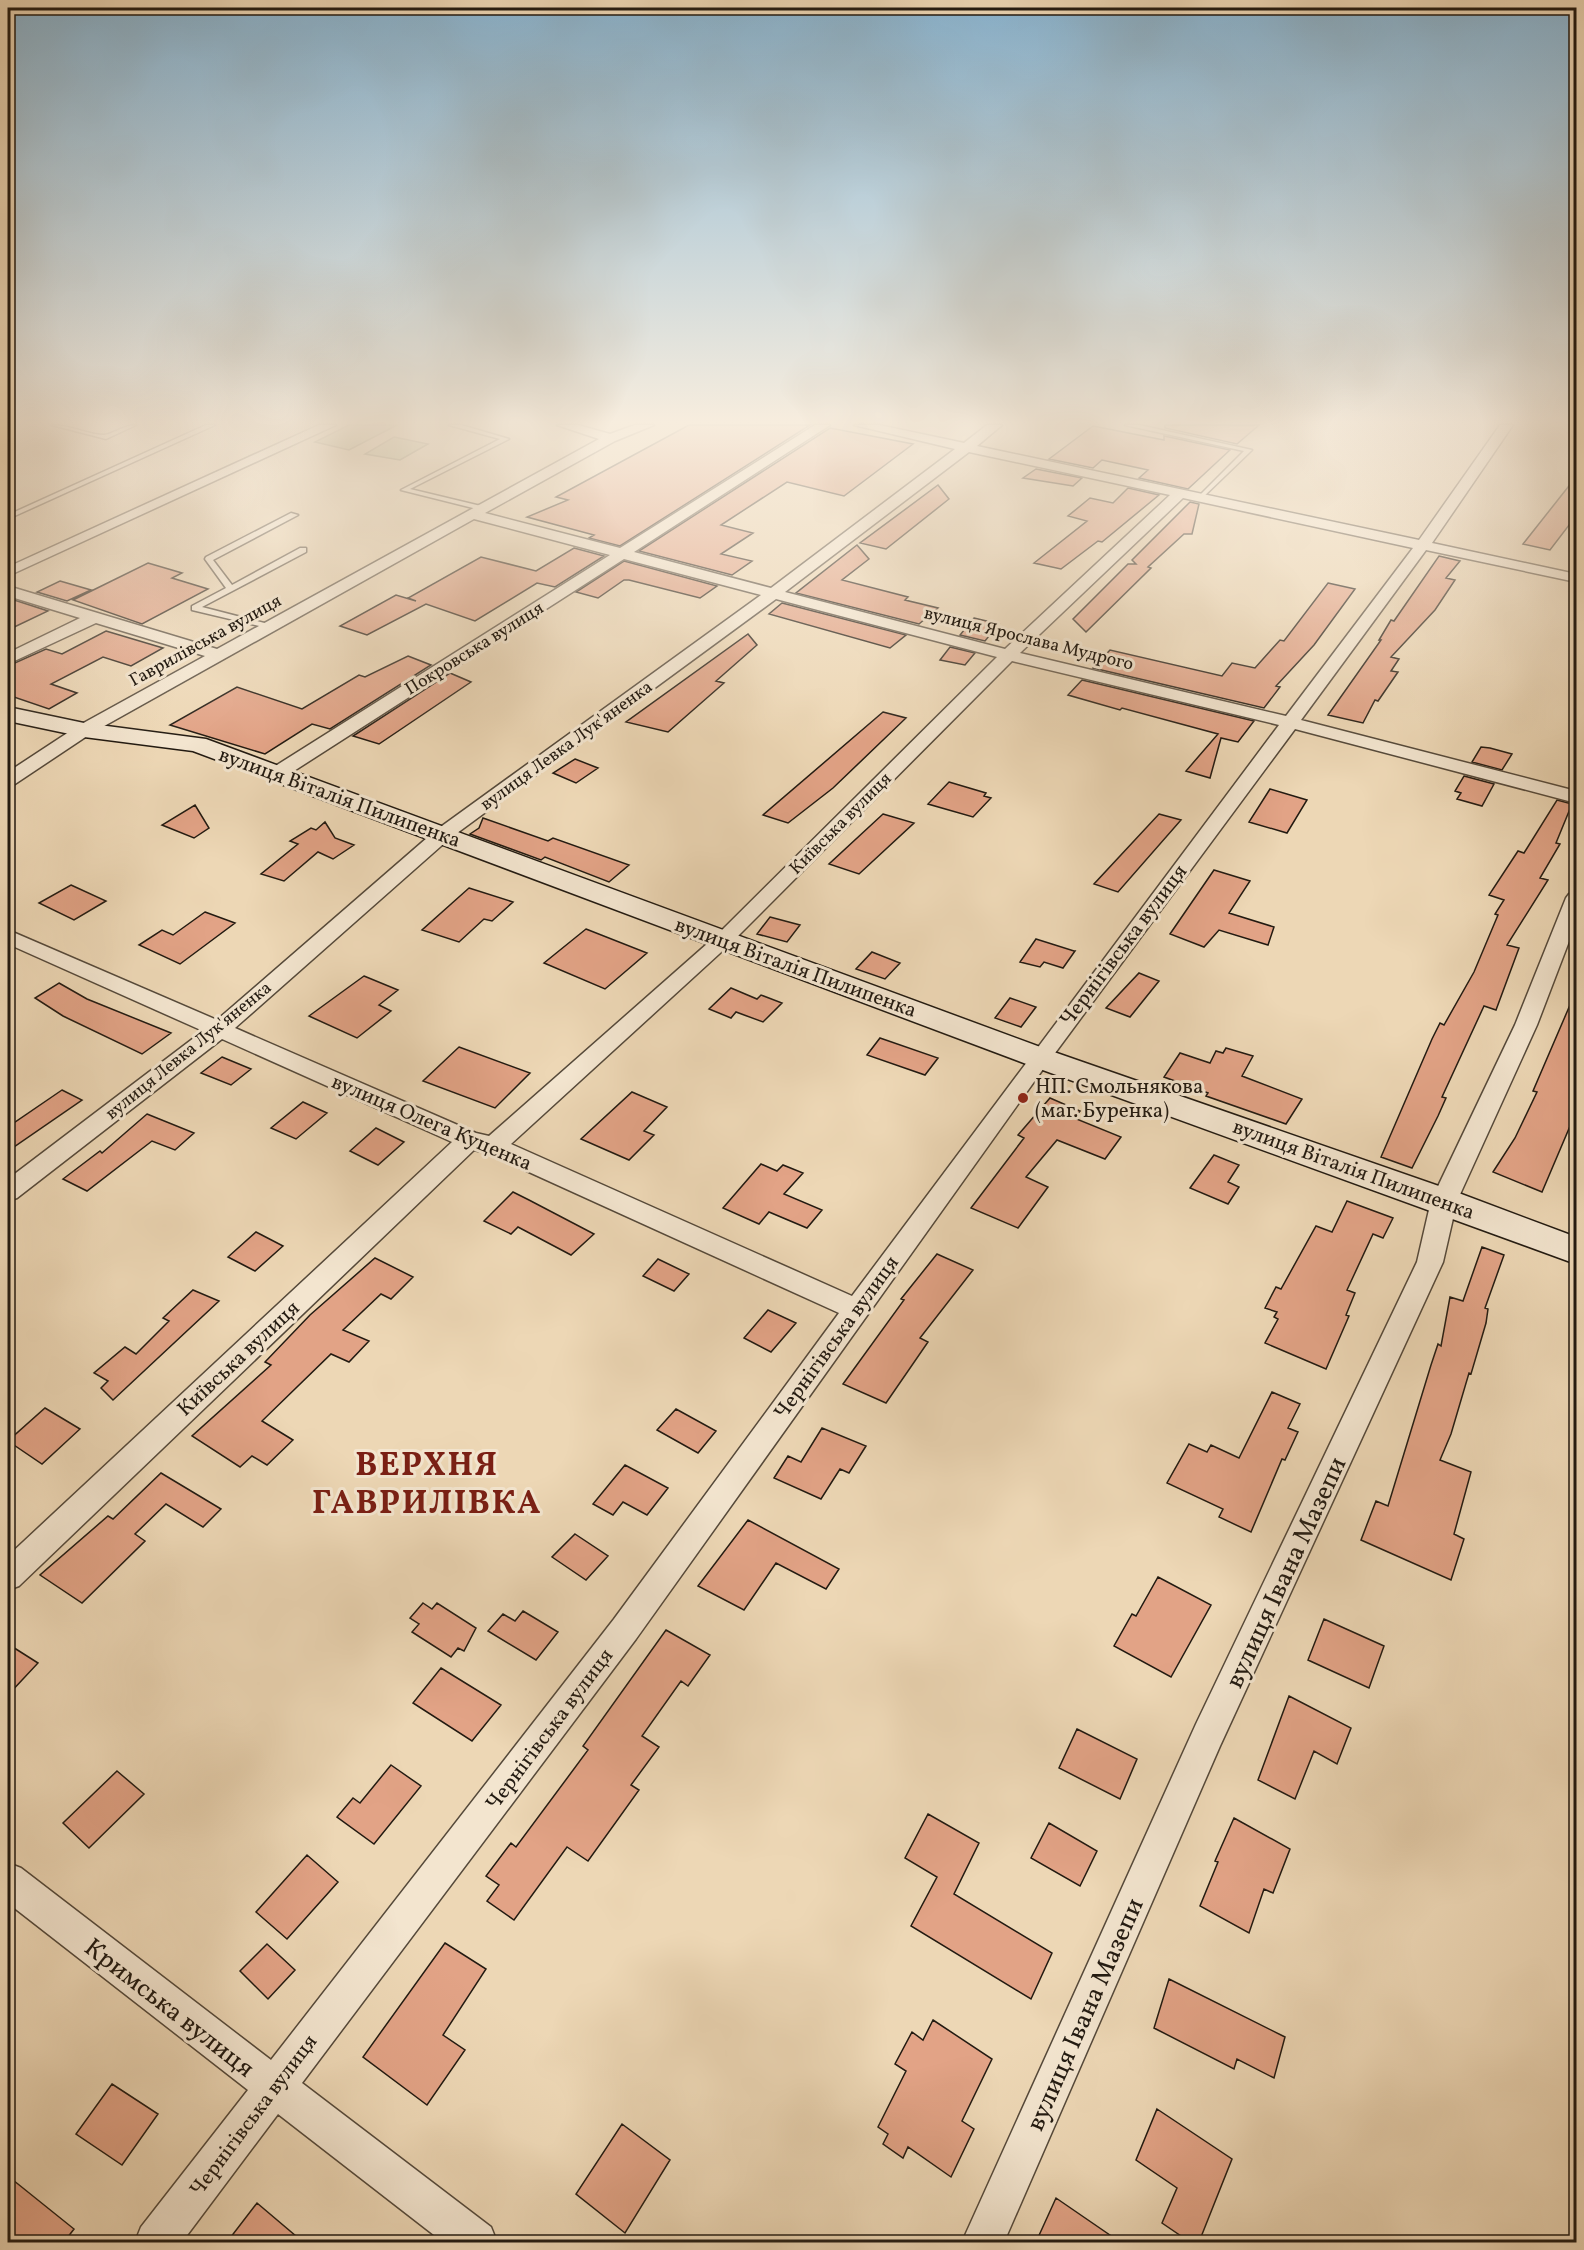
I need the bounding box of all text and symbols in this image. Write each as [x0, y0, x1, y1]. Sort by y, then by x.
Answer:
street label: Гаврилівська вулиця [125, 589, 286, 694]
street label: Покровська вулиця [401, 596, 549, 702]
street label: вулиця Ярослава Мудрого [921, 601, 1136, 678]
street label: вулиця Левка Лук'яненка [476, 675, 658, 817]
street label: вулиця Віталія Пилипенка [214, 741, 465, 856]
street label: Київська вулиця [784, 767, 898, 881]
street label: Чернігівська вулиця [1054, 859, 1195, 1033]
street label: вулиця Віталія Пилипенка [670, 911, 921, 1026]
street label: вулиця Левка Лук'яненка [100, 976, 277, 1126]
street label: вулиця Олега Куценка [327, 1068, 536, 1179]
place label: НП. Смольнякова (маг. Буренка) [1035, 1073, 1203, 1126]
marker: НП. Смольнякова (маг. Буренка) [1016, 1091, 1030, 1105]
street label: вулиця Віталія Пилипенка [1228, 1113, 1479, 1228]
street label: Чернігівська вулиця [768, 1250, 907, 1426]
street label: Київська вулиця [171, 1295, 307, 1424]
district label: ВЕРХНЯ ГАВРИЛІВКА [312, 1444, 542, 1528]
street label: вулиця Івана Мазепи [1217, 1451, 1356, 1694]
street label: Чернігівська вулиця [480, 1643, 621, 1817]
street label: вулиця Івана Мазепи [1018, 1893, 1153, 2137]
street label: Кримська вулиця [76, 1931, 262, 2087]
street label: Чернігівська вулиця [184, 2029, 325, 2203]

